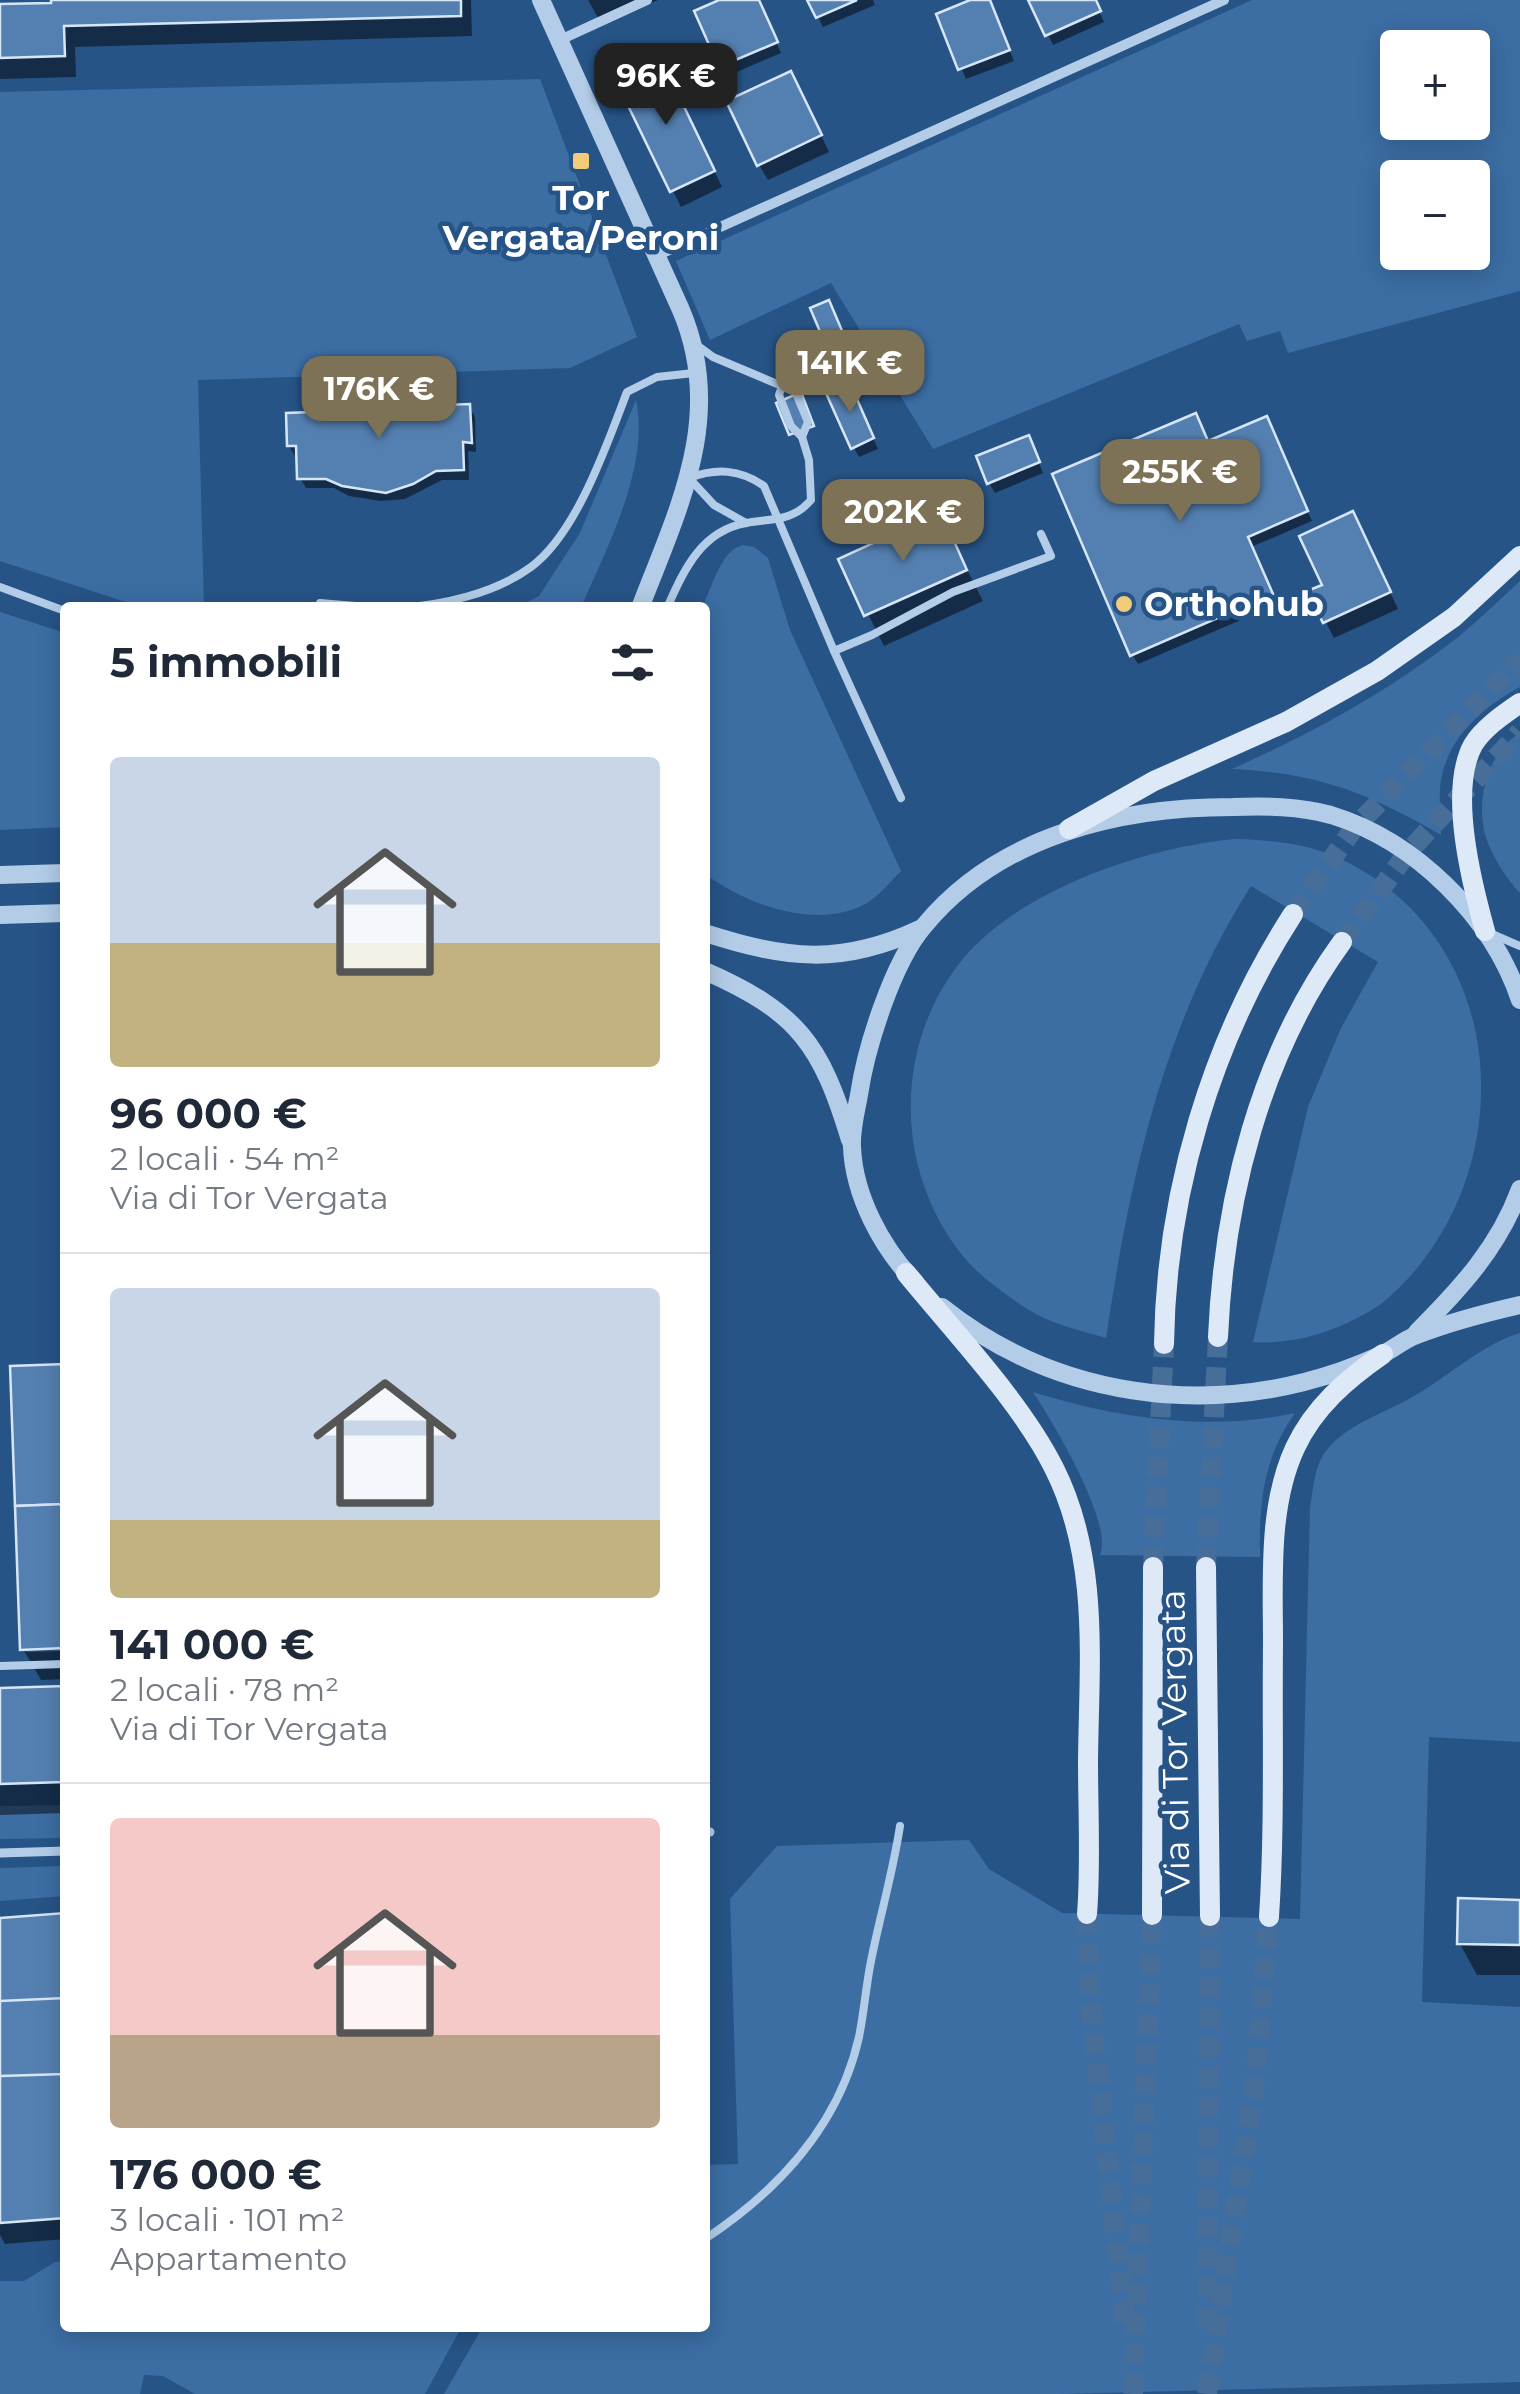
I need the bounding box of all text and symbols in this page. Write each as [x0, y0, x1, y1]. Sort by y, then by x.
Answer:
map controls [1380, 30, 1490, 270]
button: + [1380, 30, 1490, 140]
pin: 96K € [596, 43, 736, 128]
text: 96K € [616, 56, 716, 95]
marker: Tor Vergata/Peroni [570, 150, 592, 172]
button: − [1380, 160, 1490, 270]
place label: Tor Vergata/Peroni [442, 176, 719, 259]
pin: 141K € [769, 330, 931, 415]
text: 141K € [797, 343, 903, 382]
pin: 176K € [298, 356, 460, 441]
text: 176K € [324, 369, 434, 408]
pin: 255K € [1099, 439, 1261, 524]
text: 255K € [1122, 452, 1238, 491]
pin: 202K € [822, 479, 984, 564]
text: 202K € [844, 492, 962, 531]
place label: Orthohub [1144, 582, 1324, 625]
marker: Orthohub [1113, 593, 1135, 615]
icon: filters [605, 635, 660, 690]
text: 5 immobili [110, 636, 342, 688]
icon: home [295, 822, 475, 1002]
text: 96 000 € [110, 1087, 307, 1139]
text: 2 locali · 54 m² [110, 1139, 340, 1178]
text: Via di Tor Vergata [110, 1178, 389, 1217]
icon: home [295, 1353, 475, 1533]
street label: Via di Tor Vergata [1150, 1589, 1199, 1895]
text: 141 000 € [110, 1618, 314, 1670]
text: 2 locali · 78 m² [110, 1670, 339, 1709]
text: Via di Tor Vergata [110, 1709, 389, 1748]
icon: home [295, 1883, 475, 2063]
text: 176 000 € [110, 2148, 322, 2200]
text: 3 locali · 101 m² [110, 2200, 344, 2239]
text: Appartamento [110, 2239, 347, 2278]

